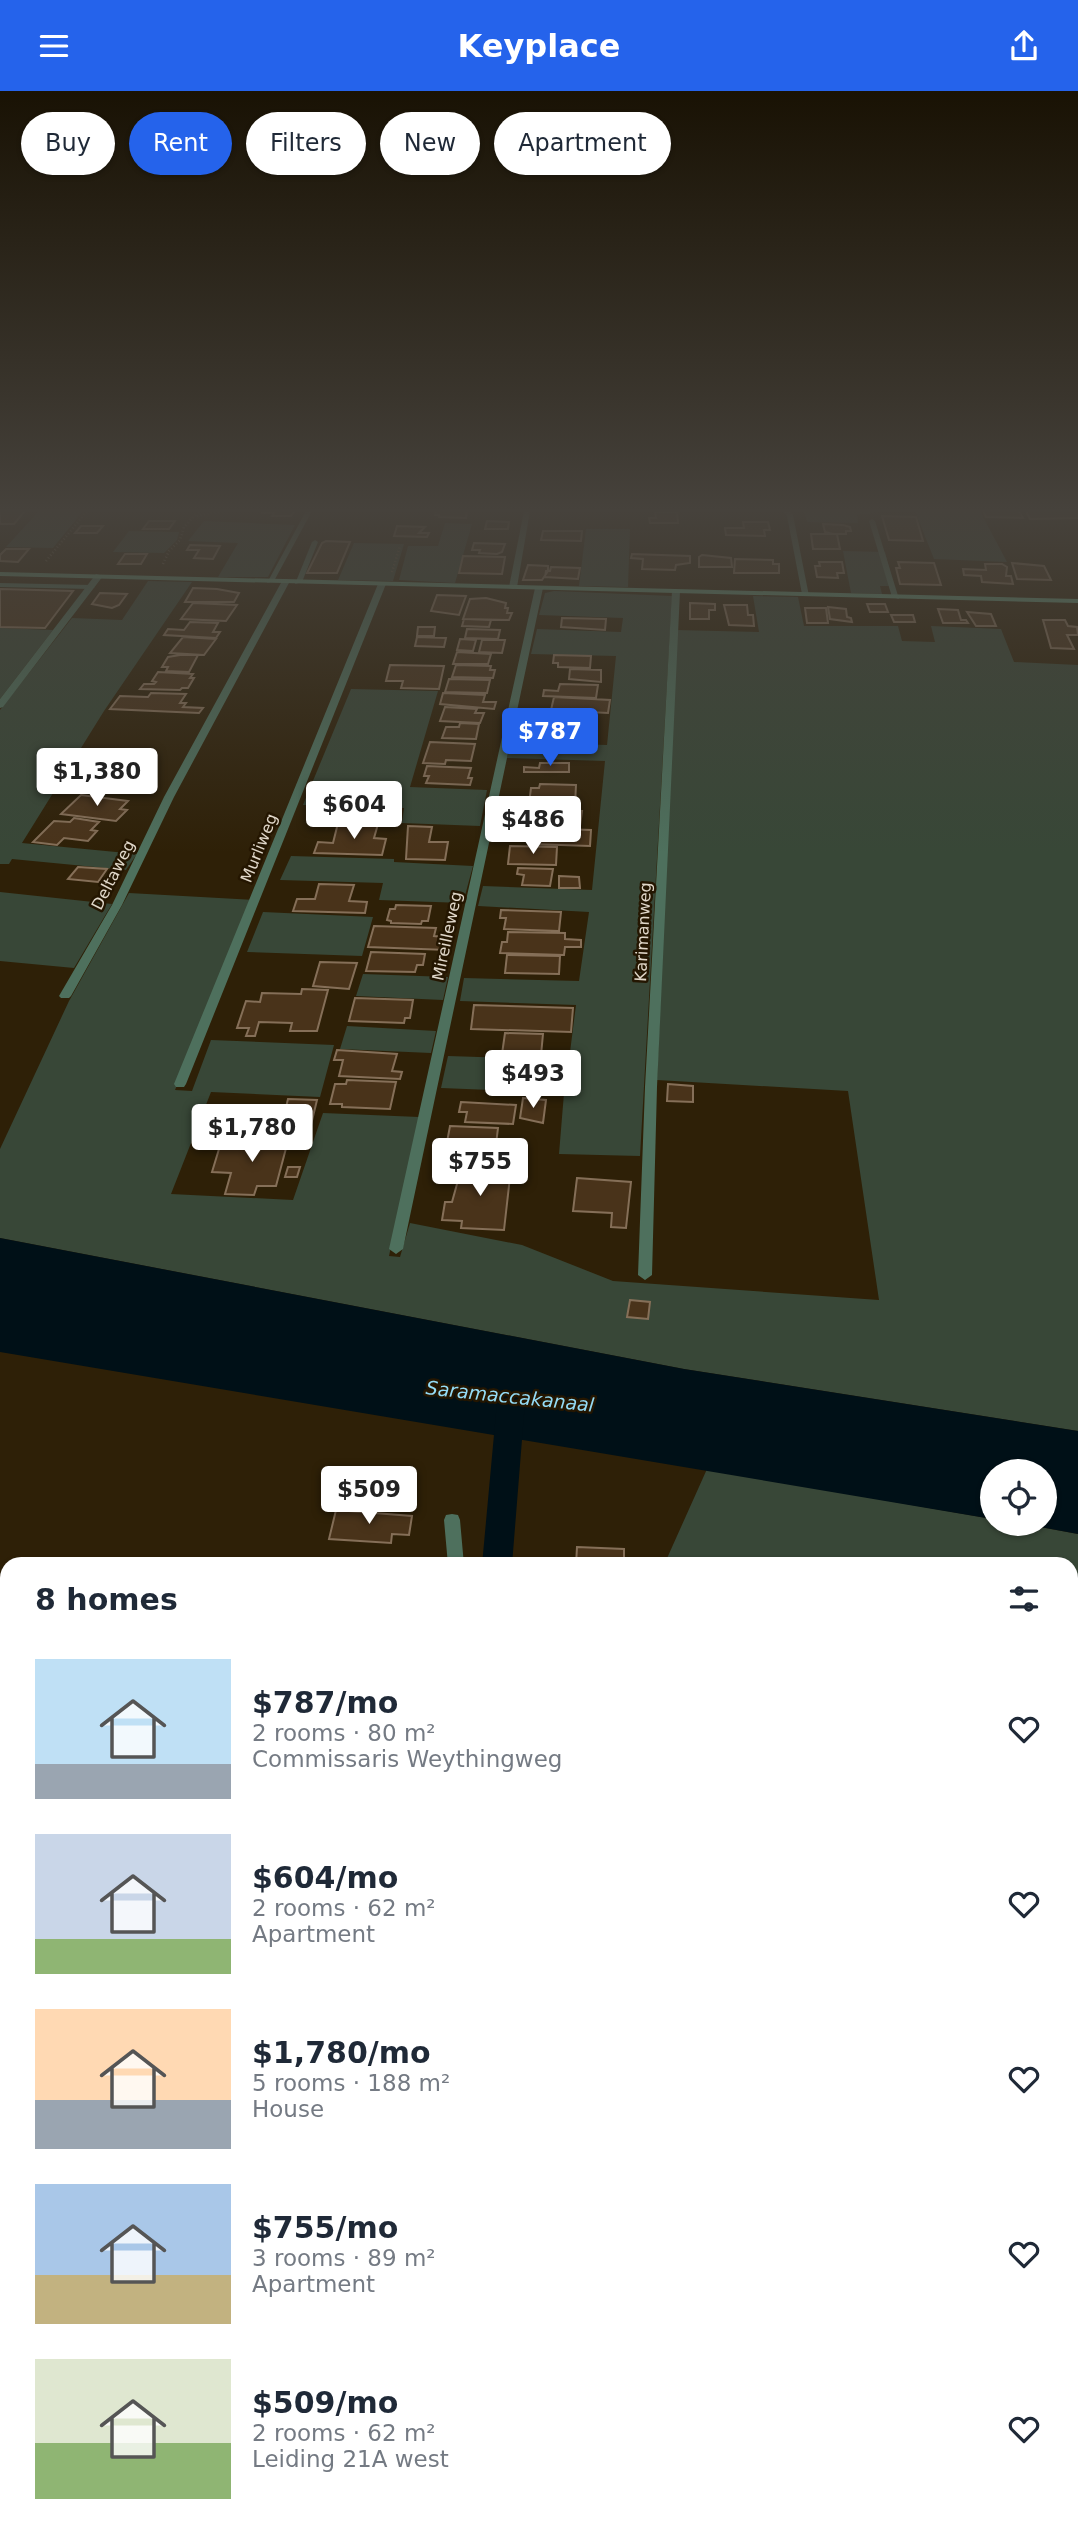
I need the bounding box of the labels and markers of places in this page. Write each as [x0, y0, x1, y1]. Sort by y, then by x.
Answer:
pin: $787 [509, 709, 591, 768]
pin: $1,380 [40, 749, 154, 808]
pin: $604 [313, 781, 395, 841]
pin: $486 [492, 797, 574, 856]
pin: $493 [492, 1051, 574, 1110]
pin: $1,780 [195, 1105, 309, 1164]
pin: $755 [439, 1139, 521, 1198]
pin: $509 [328, 1467, 410, 1526]

